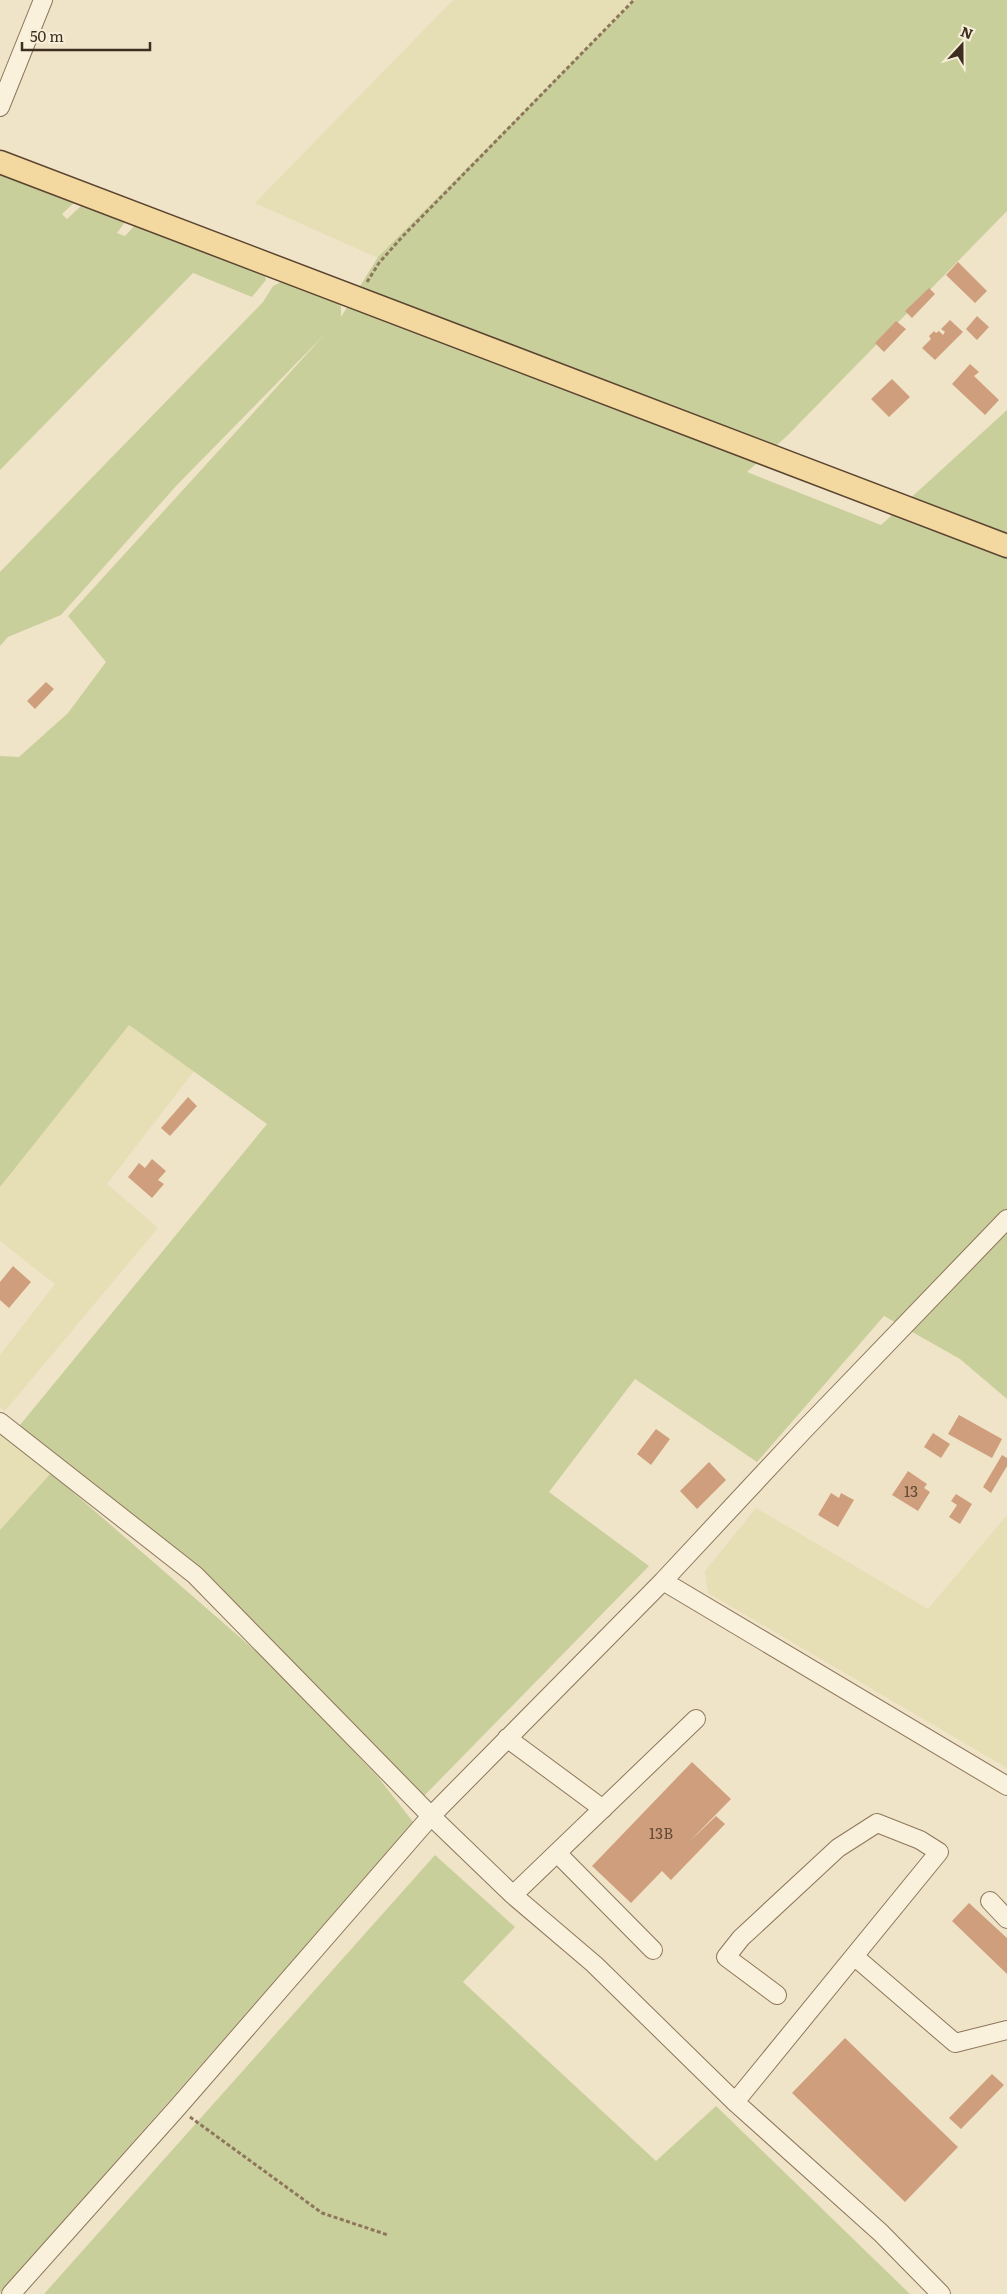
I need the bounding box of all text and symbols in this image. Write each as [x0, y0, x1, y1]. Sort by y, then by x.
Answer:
scale bar [22, 20, 150, 52]
north arrow [937, 20, 987, 70]
text: N [958, 20, 976, 43]
text: 50 m [30, 24, 64, 47]
house number: 13 [904, 1479, 918, 1502]
house number: 13B [649, 1821, 673, 1844]

